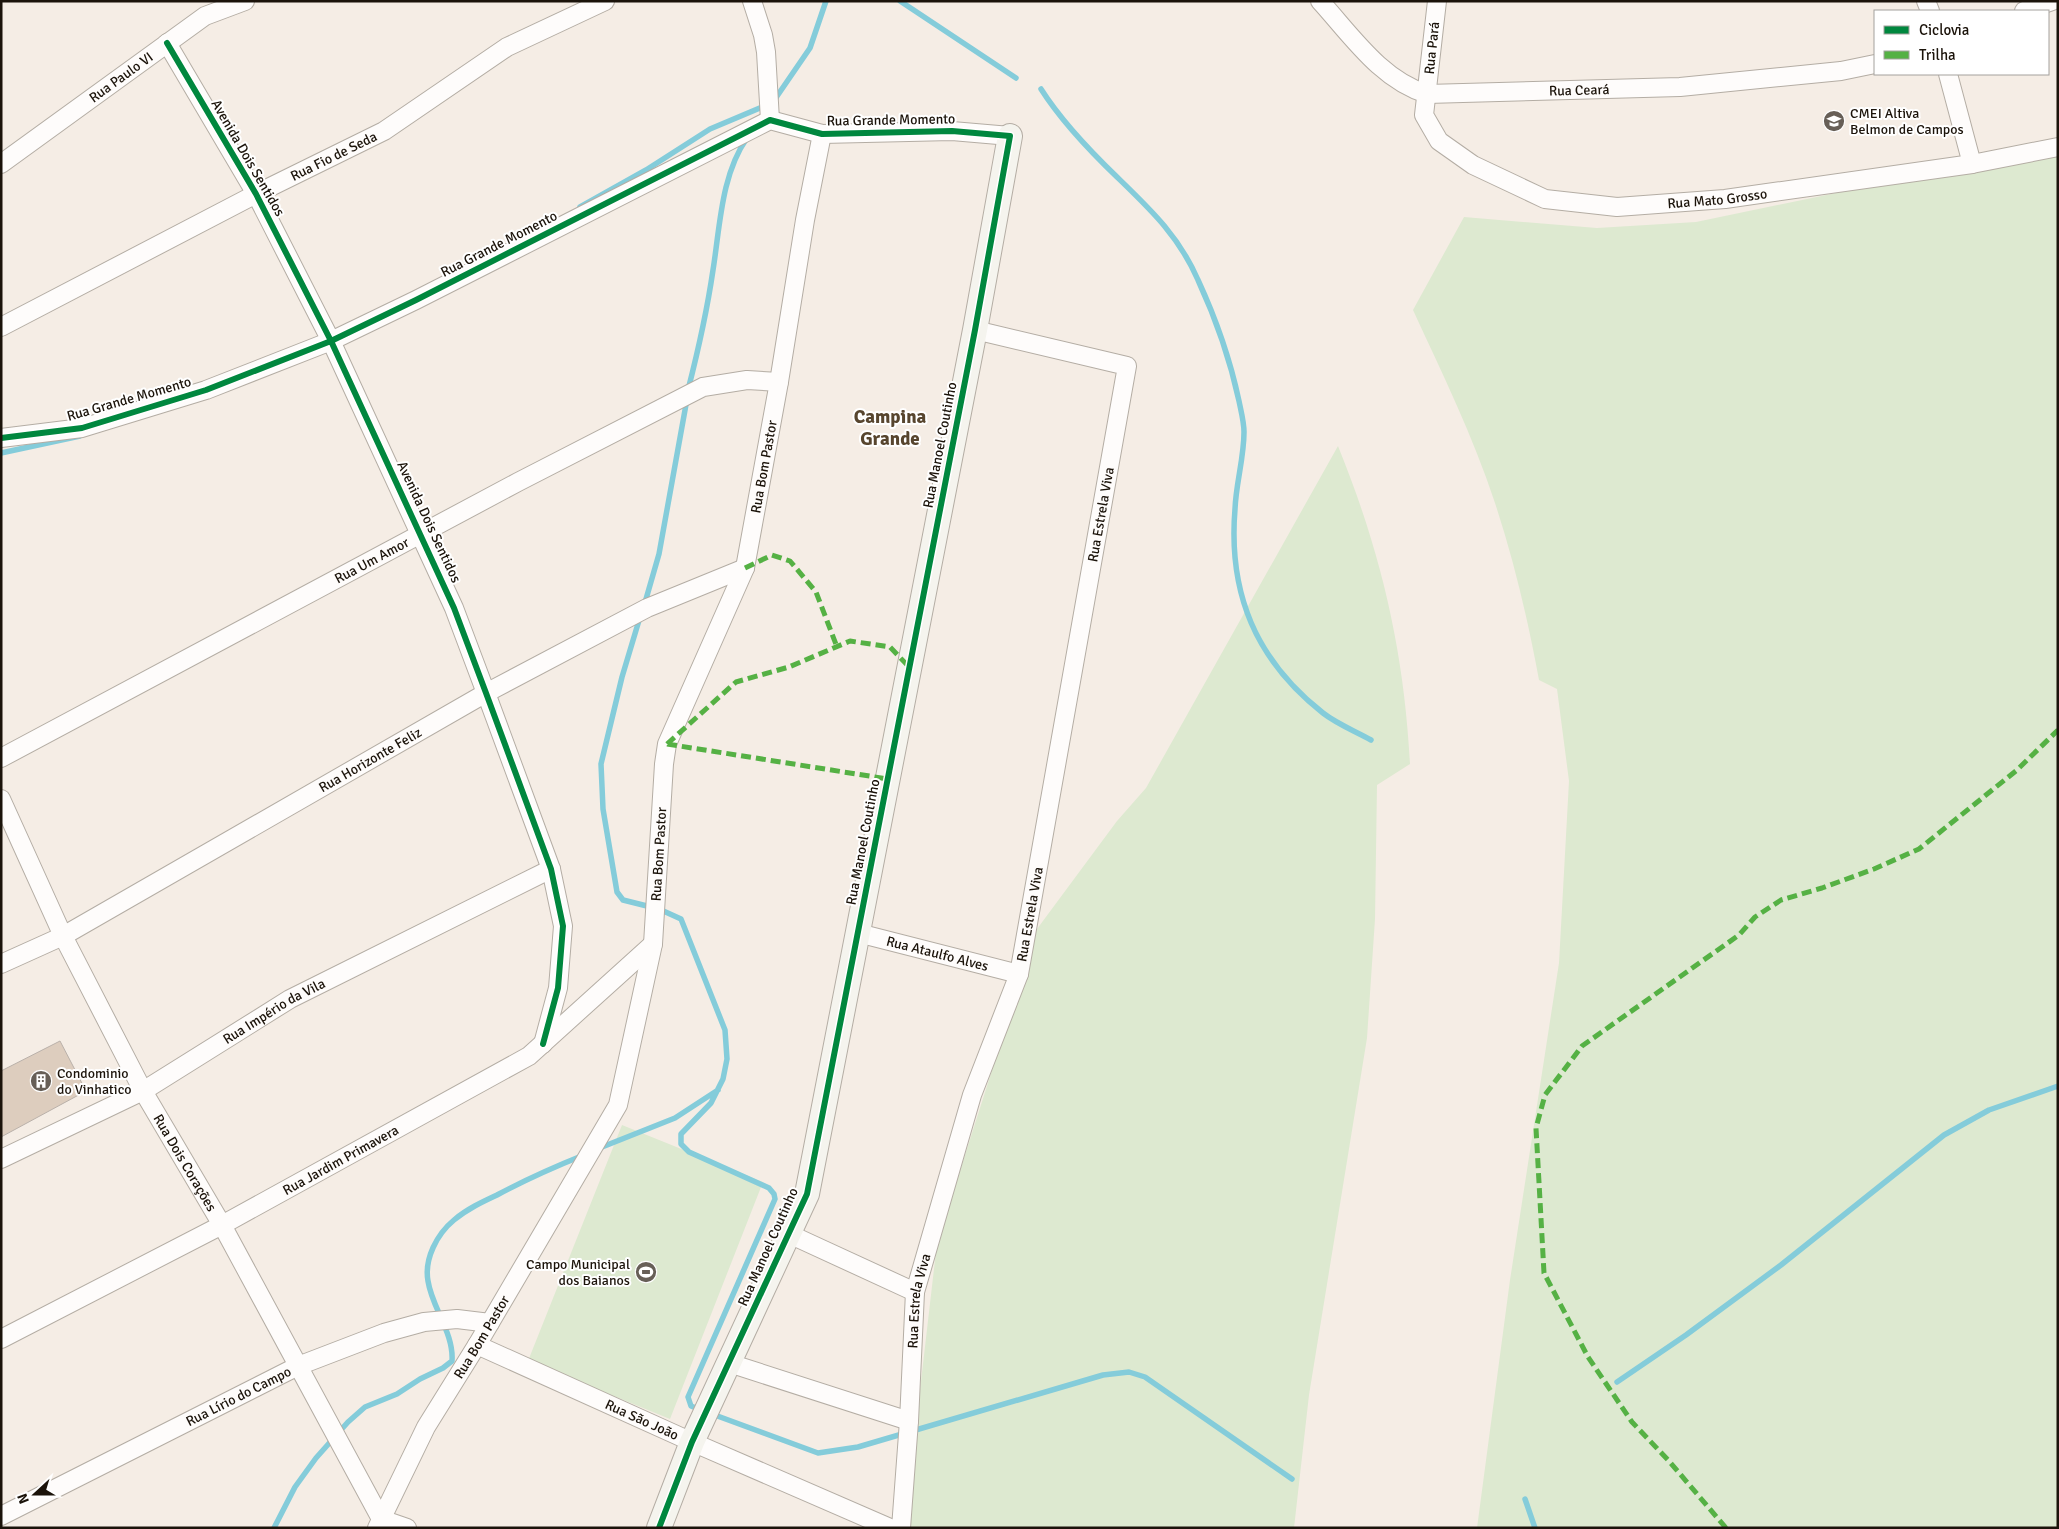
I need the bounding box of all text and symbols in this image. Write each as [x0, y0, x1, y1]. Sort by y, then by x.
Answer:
legend [1874, 10, 2049, 75]
street label: Rua Pará [1421, 21, 1443, 75]
text: Ciclovia [1919, 21, 1969, 39]
text: Trilha [1919, 46, 1956, 64]
street label: Rua Paulo VI [85, 48, 156, 106]
street label: Rua Ceará [1549, 80, 1610, 99]
street label: Avenida Dois Sentidos [208, 97, 288, 219]
place label: CMEI Altiva Belmon de Campos [1850, 105, 1964, 138]
school or university icon: CMEI Altiva Belmon de Campos [1822, 109, 1846, 133]
street label: Rua Grande Momento [827, 110, 955, 130]
street label: Rua Fio de Seda [287, 127, 380, 184]
street label: Rua Mato Grosso [1667, 185, 1768, 212]
street label: Rua Grande Momento [438, 207, 560, 281]
street label: Rua Grande Momento [65, 373, 193, 425]
street label: Rua Manoel Coutinho [919, 381, 961, 509]
district label: Campina Grande [854, 405, 927, 451]
street label: Rua Bom Pastor [747, 418, 780, 515]
street label: Avenida Dois Sentidos [393, 459, 465, 585]
street label: Rua Estrela Viva [1084, 466, 1117, 563]
street label: Rua Um Amor [331, 533, 412, 587]
street label: Rua Horizonte Feliz [315, 723, 424, 796]
street label: Rua Manoel Coutinho [842, 778, 884, 906]
street label: Rua Bom Pastor [647, 806, 670, 902]
street label: Rua Estrela Viva [1013, 865, 1046, 963]
street label: Rua Ataulfo Alves [885, 932, 990, 974]
street label: Rua Império da Vila [219, 974, 328, 1048]
place label: Condominio do Vinhatico [57, 1065, 131, 1098]
building icon: Condominio do Vinhatico [29, 1069, 53, 1093]
street label: Rua Dois Corações [150, 1111, 221, 1214]
street label: Rua Jardim Primavera [280, 1121, 402, 1198]
street label: Rua Manoel Coutinho [734, 1185, 802, 1309]
street label: Rua Estrela Viva [904, 1251, 934, 1349]
place label: Campo Municipal dos Baianos [526, 1256, 630, 1289]
sports icon: Campo Municipal dos Baianos [634, 1260, 658, 1284]
street label: Rua Bom Pastor [450, 1291, 513, 1382]
street label: Rua Lírio do Campo [183, 1362, 294, 1430]
street label: Rua São João [602, 1395, 682, 1443]
north arrow [10, 1469, 60, 1519]
text: N [14, 1491, 33, 1506]

